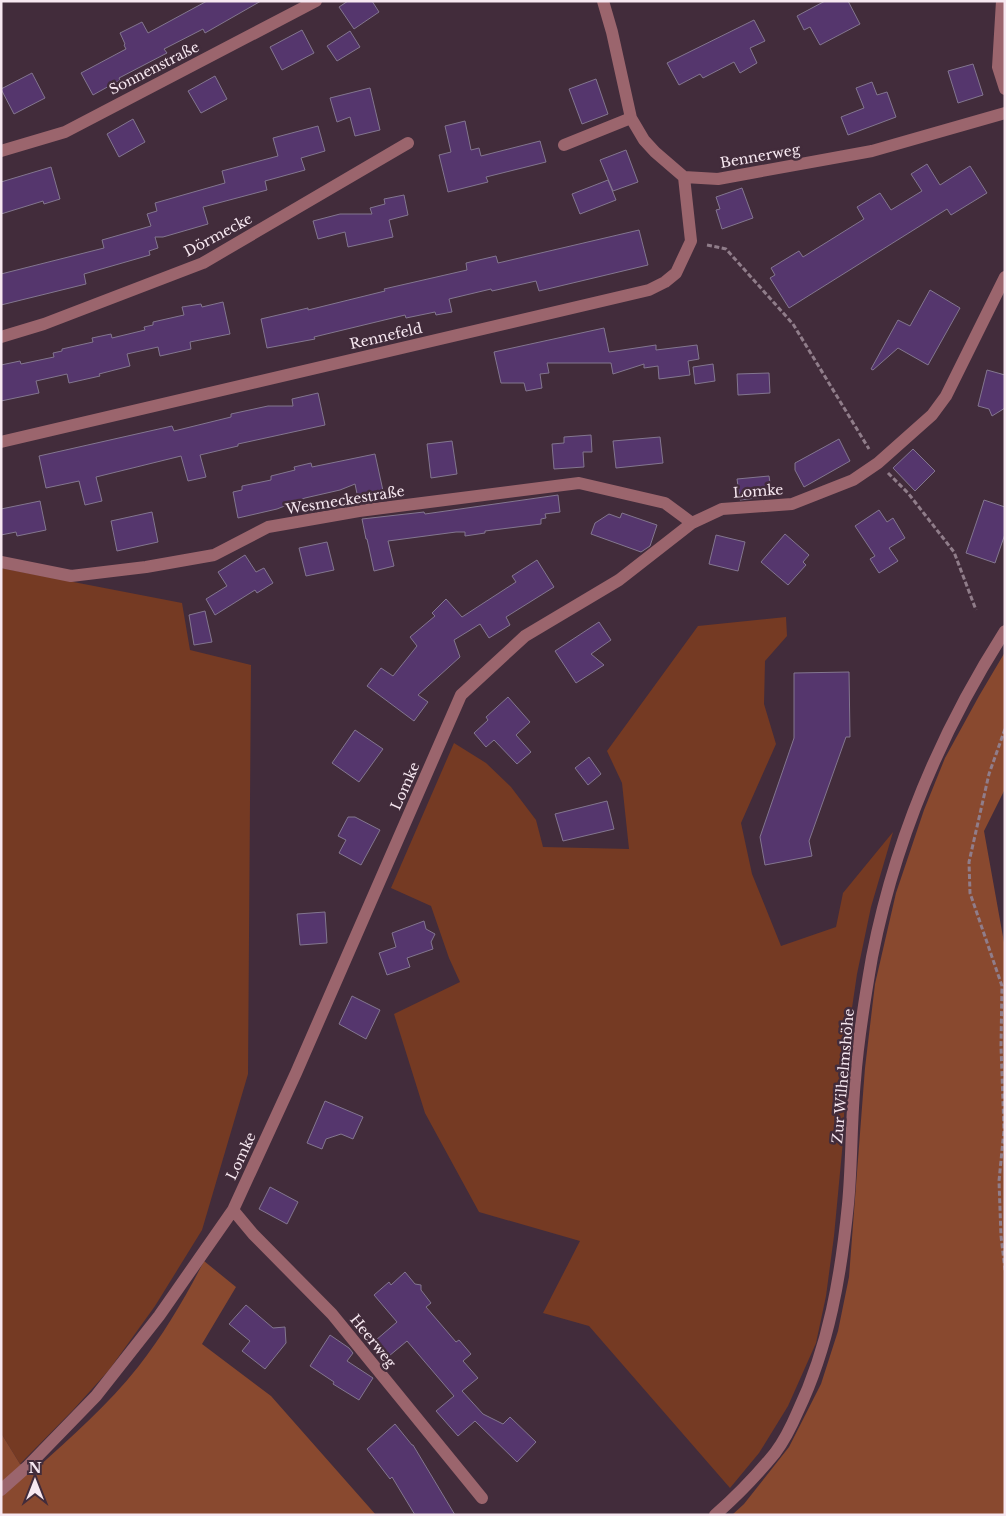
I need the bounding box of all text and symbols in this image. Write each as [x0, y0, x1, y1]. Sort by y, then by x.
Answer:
street label: Sonnenstraße [106, 38, 202, 98]
street label: Bennerweg [719, 140, 802, 172]
street label: Dörmecke [181, 209, 255, 261]
street label: Rennefeld [348, 319, 425, 353]
street label: Lomke [732, 480, 784, 502]
street label: Wesmeckestraße [283, 482, 406, 518]
street label: Lomke [387, 759, 423, 813]
street label: Zur Wilhelmshöhe [828, 1008, 858, 1144]
street label: Lomke [222, 1129, 260, 1183]
street label: Heerweg [346, 1311, 400, 1372]
north arrow [10, 1456, 60, 1506]
text: N [28, 1459, 42, 1477]

